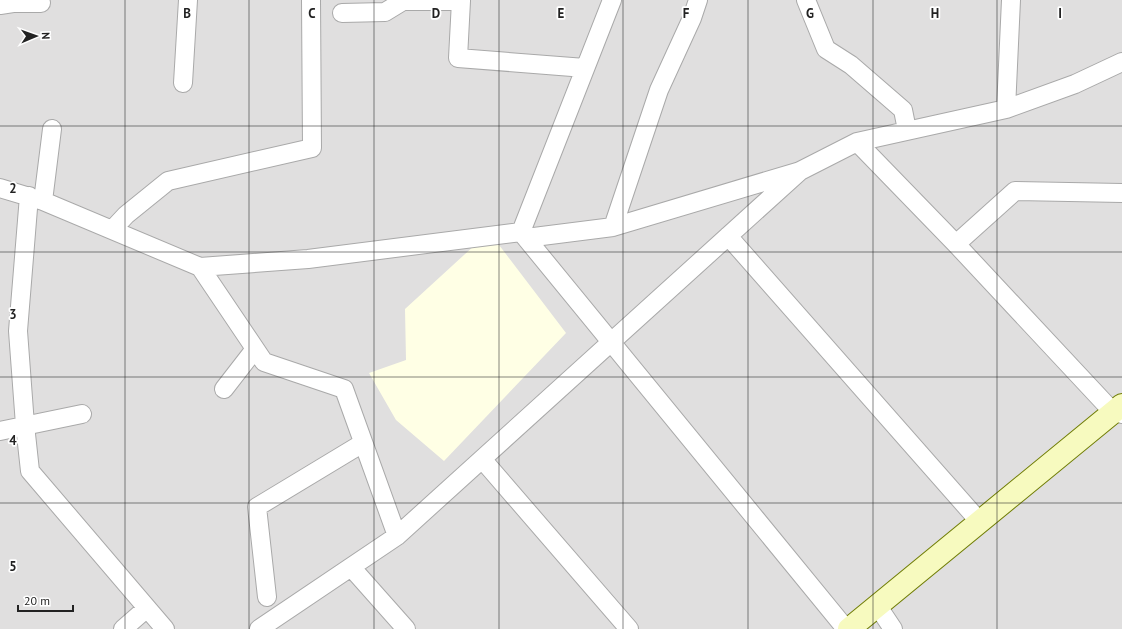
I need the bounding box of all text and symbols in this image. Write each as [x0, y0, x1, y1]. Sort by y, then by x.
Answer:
text: B [183, 5, 191, 22]
text: C [308, 5, 316, 22]
text: D [432, 5, 440, 22]
text: E [558, 5, 565, 22]
text: F [683, 5, 690, 22]
text: G [806, 5, 814, 22]
text: H [931, 5, 939, 22]
text: I [1058, 5, 1062, 22]
north arrow [16, 16, 56, 56]
text: N [39, 32, 53, 40]
text: 2 [9, 180, 17, 197]
text: 3 [9, 306, 17, 323]
text: 4 [9, 432, 17, 449]
text: 5 [9, 558, 17, 575]
scale bar [18, 587, 73, 613]
text: 20 m [24, 593, 50, 608]

